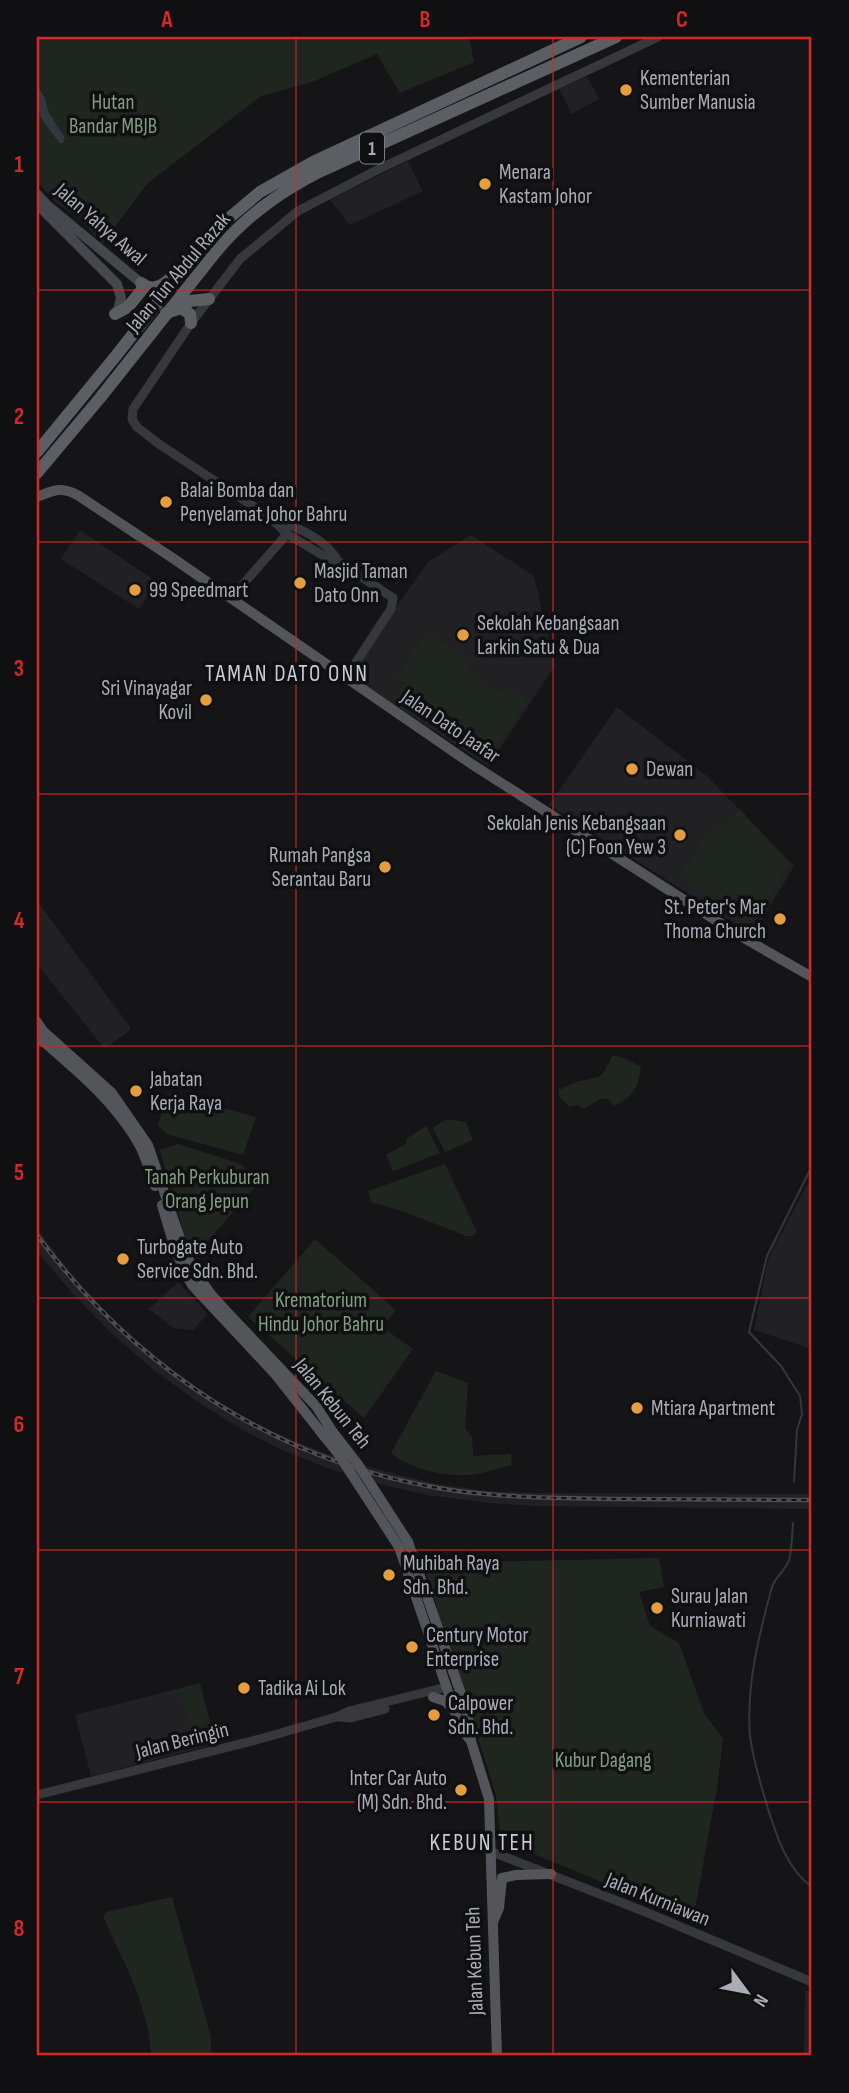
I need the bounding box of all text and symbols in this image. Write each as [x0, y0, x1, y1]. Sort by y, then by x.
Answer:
text: A [161, 6, 174, 34]
text: B [420, 6, 431, 34]
text: C [676, 6, 688, 34]
place label: Kementerian Sumber Manusia [640, 66, 756, 115]
marker: Kementerian Sumber Manusia [618, 82, 634, 98]
park label: Hutan Bandar MBJB [69, 90, 157, 139]
road number: 1 [360, 132, 384, 164]
text: 1 [14, 151, 24, 179]
place label: Menara Kastam Johor [499, 160, 592, 209]
marker: Menara Kastam Johor [477, 176, 493, 192]
street label: Jalan Yahya Awal [49, 177, 152, 271]
street label: Jalan Tun Abdul Razak [120, 207, 236, 338]
text: 2 [14, 403, 24, 431]
place label: Balai Bomba dan Penyelamat Johor Bahru [180, 478, 347, 527]
marker: Balai Bomba dan Penyelamat Johor Bahru [158, 494, 174, 510]
place label: Masjid Taman Dato Onn [314, 559, 408, 608]
marker: Masjid Taman Dato Onn [292, 575, 308, 591]
place label: 99 Speedmart [149, 578, 249, 603]
marker: 99 Speedmart [127, 582, 143, 598]
place label: Sekolah Kebangsaan Larkin Satu & Dua [477, 611, 620, 660]
marker: Sekolah Kebangsaan Larkin Satu & Dua [455, 627, 471, 643]
text: 3 [14, 655, 24, 683]
district label: TAMAN DATO ONN [205, 660, 369, 688]
place label: Sri Vinayagar Kovil [101, 676, 192, 725]
street label: Jalan Dato Jaafar [396, 684, 505, 769]
marker: Sri Vinayagar Kovil [198, 692, 214, 708]
place label: Dewan [646, 757, 693, 782]
marker: Dewan [624, 761, 640, 777]
place label: Sekolah Jenis Kebangsaan (C) Foon Yew 3 [487, 811, 666, 860]
marker: Sekolah Jenis Kebangsaan (C) Foon Yew 3 [672, 827, 688, 843]
place label: Rumah Pangsa Serantau Baru [269, 843, 371, 892]
marker: Rumah Pangsa Serantau Baru [377, 859, 393, 875]
place label: St. Peter's Mar Thoma Church [664, 895, 766, 944]
text: 4 [14, 907, 25, 935]
marker: St. Peter's Mar Thoma Church [772, 911, 788, 927]
place label: Jabatan Kerja Raya [149, 1067, 222, 1116]
marker: Jabatan Kerja Raya [128, 1083, 144, 1099]
text: 5 [14, 1159, 24, 1187]
park label: Tanah Perkuburan Orang Jepun [144, 1165, 270, 1214]
place label: Turbogate Auto Service Sdn. Bhd. [137, 1235, 258, 1284]
marker: Turbogate Auto Service Sdn. Bhd. [115, 1251, 131, 1267]
park label: Krematorium Hindu Johor Bahru [258, 1288, 384, 1337]
street label: Jalan Kebun Teh [288, 1352, 377, 1453]
place label: Mtiara Apartment [651, 1396, 775, 1421]
marker: Mtiara Apartment [629, 1400, 645, 1416]
text: 6 [14, 1411, 24, 1439]
place label: Muhibah Raya Sdn. Bhd. [403, 1551, 500, 1600]
marker: Muhibah Raya Sdn. Bhd. [381, 1567, 397, 1583]
place label: Surau Jalan Kurniawati [671, 1584, 748, 1633]
marker: Surau Jalan Kurniawati [649, 1600, 665, 1616]
place label: Century Motor Enterprise [426, 1623, 529, 1672]
marker: Century Motor Enterprise [404, 1639, 420, 1655]
text: 7 [14, 1663, 24, 1691]
place label: Tadika Ai Lok [258, 1676, 346, 1701]
marker: Tadika Ai Lok [236, 1680, 252, 1696]
place label: Calpower Sdn. Bhd. [448, 1691, 513, 1740]
marker: Calpower Sdn. Bhd. [426, 1707, 442, 1723]
street label: Jalan Beringin [132, 1717, 231, 1764]
park label: Kubur Dagang [555, 1748, 651, 1773]
place label: Inter Car Auto (M) Sdn. Bhd. [350, 1766, 447, 1815]
marker: Inter Car Auto (M) Sdn. Bhd. [453, 1782, 469, 1798]
district label: KEBUN TEH [429, 1829, 535, 1857]
street label: Jalan Kurniawan [601, 1867, 714, 1932]
street label: Jalan Kebun Teh [460, 1906, 489, 2017]
text: 8 [14, 1915, 25, 1943]
north arrow [712, 1956, 782, 2026]
text: N [748, 1990, 773, 2011]

